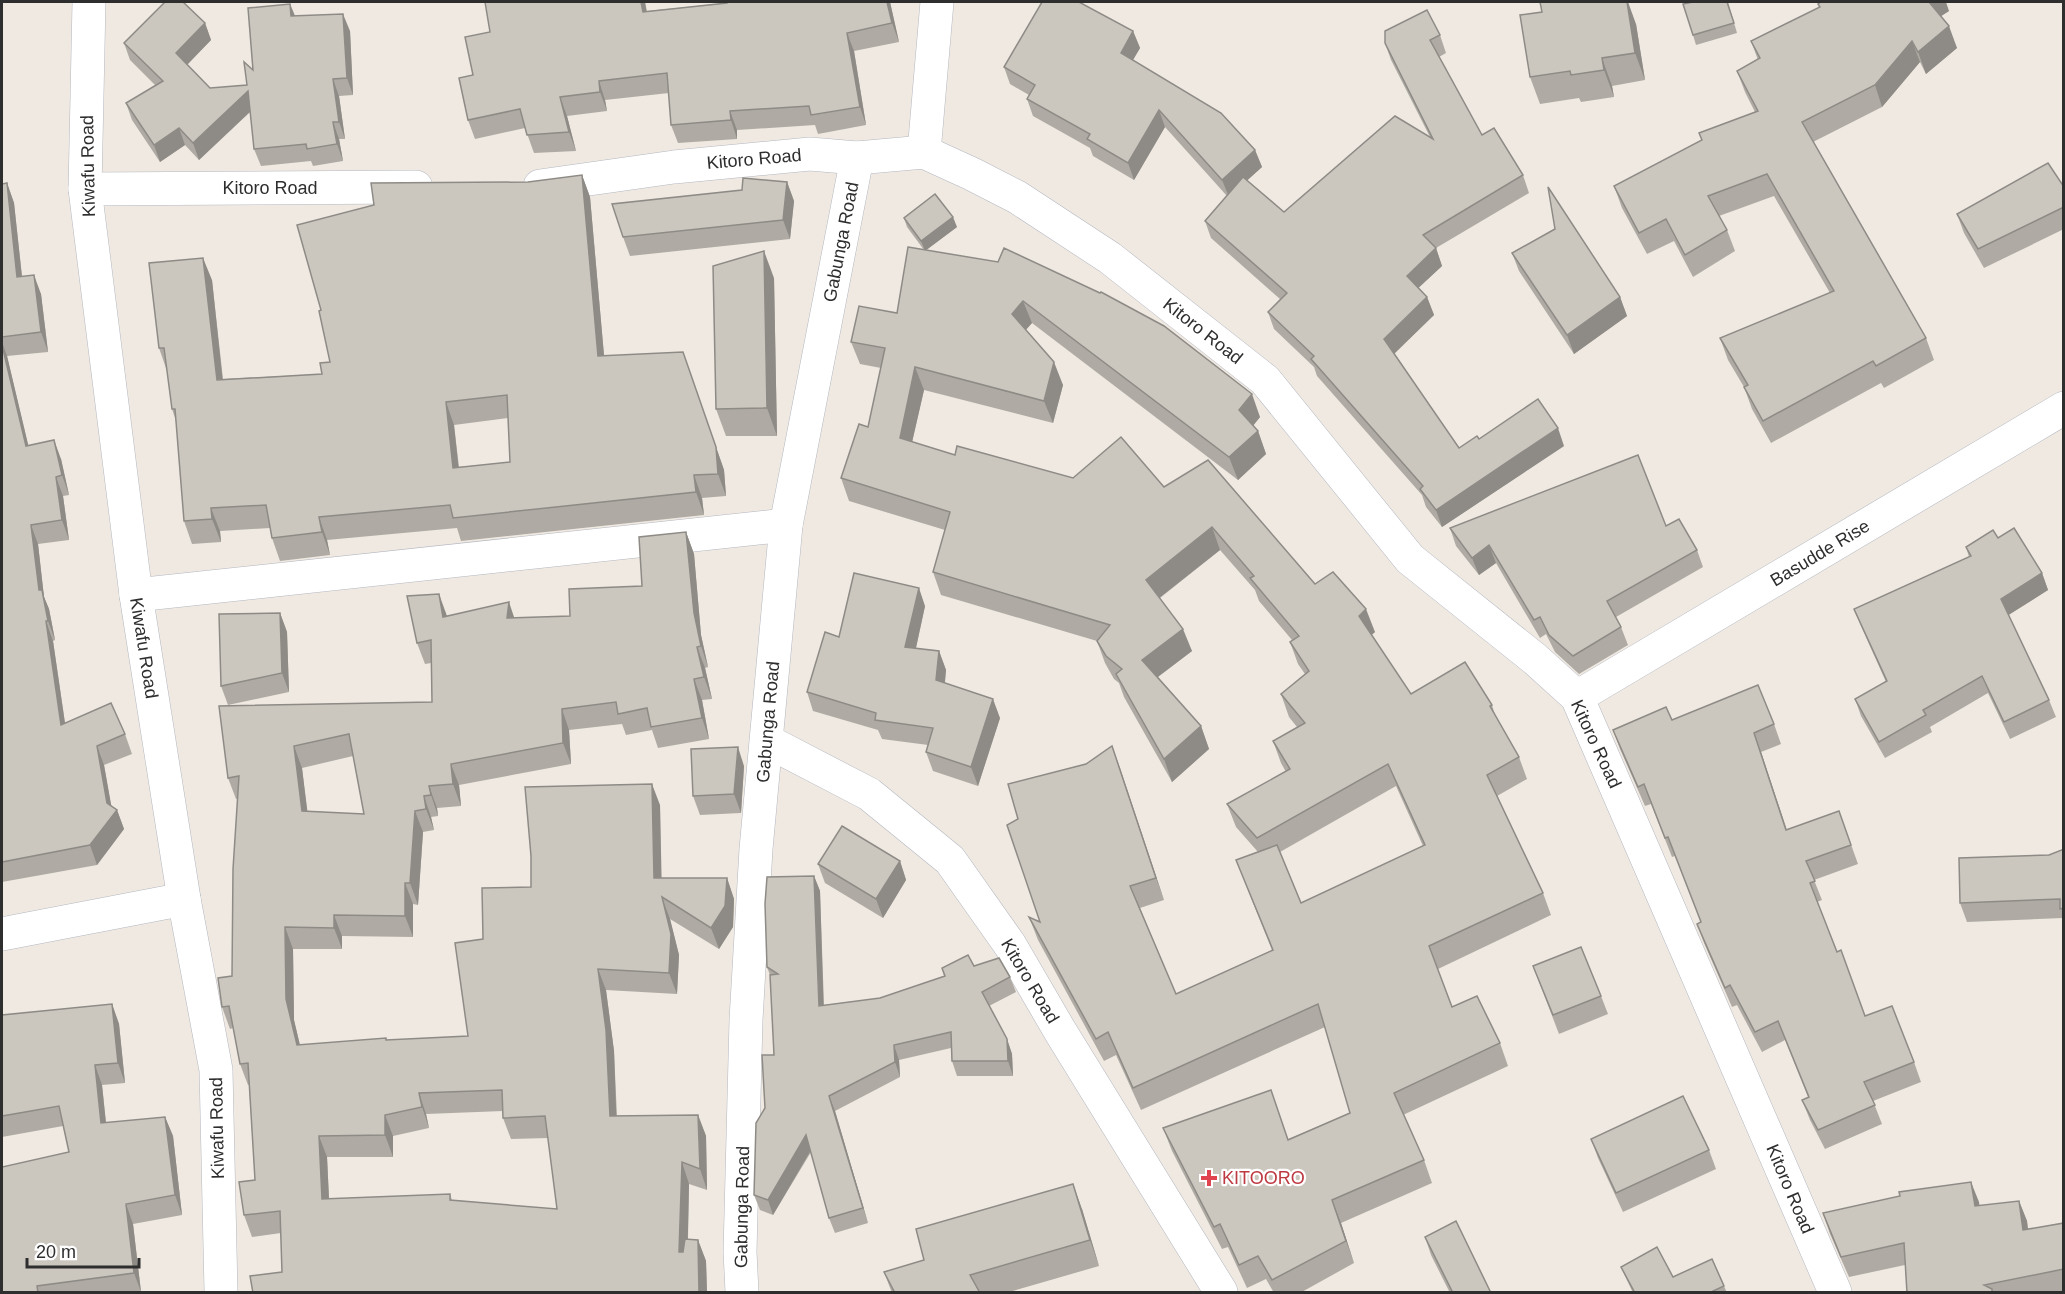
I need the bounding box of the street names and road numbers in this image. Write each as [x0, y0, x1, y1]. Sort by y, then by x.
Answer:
street label: Kiwafu Road [77, 115, 99, 217]
street label: Kitoro Road [706, 145, 802, 173]
street label: Kitoro Road [222, 178, 318, 198]
street label: Gabunga Road [820, 180, 862, 304]
street label: Kitoro Road [1159, 294, 1247, 368]
street label: Basudde Rise [1767, 516, 1873, 590]
street label: Kiwafu Road [126, 596, 162, 700]
street label: Gabunga Road [753, 660, 783, 784]
street label: Kitoro Road [1567, 697, 1625, 791]
street label: Kitoro Road [997, 935, 1063, 1027]
street label: Kiwafu Road [206, 1077, 228, 1179]
street label: Kitoro Road [1762, 1141, 1818, 1237]
street label: Gabunga Road [731, 1146, 753, 1268]

